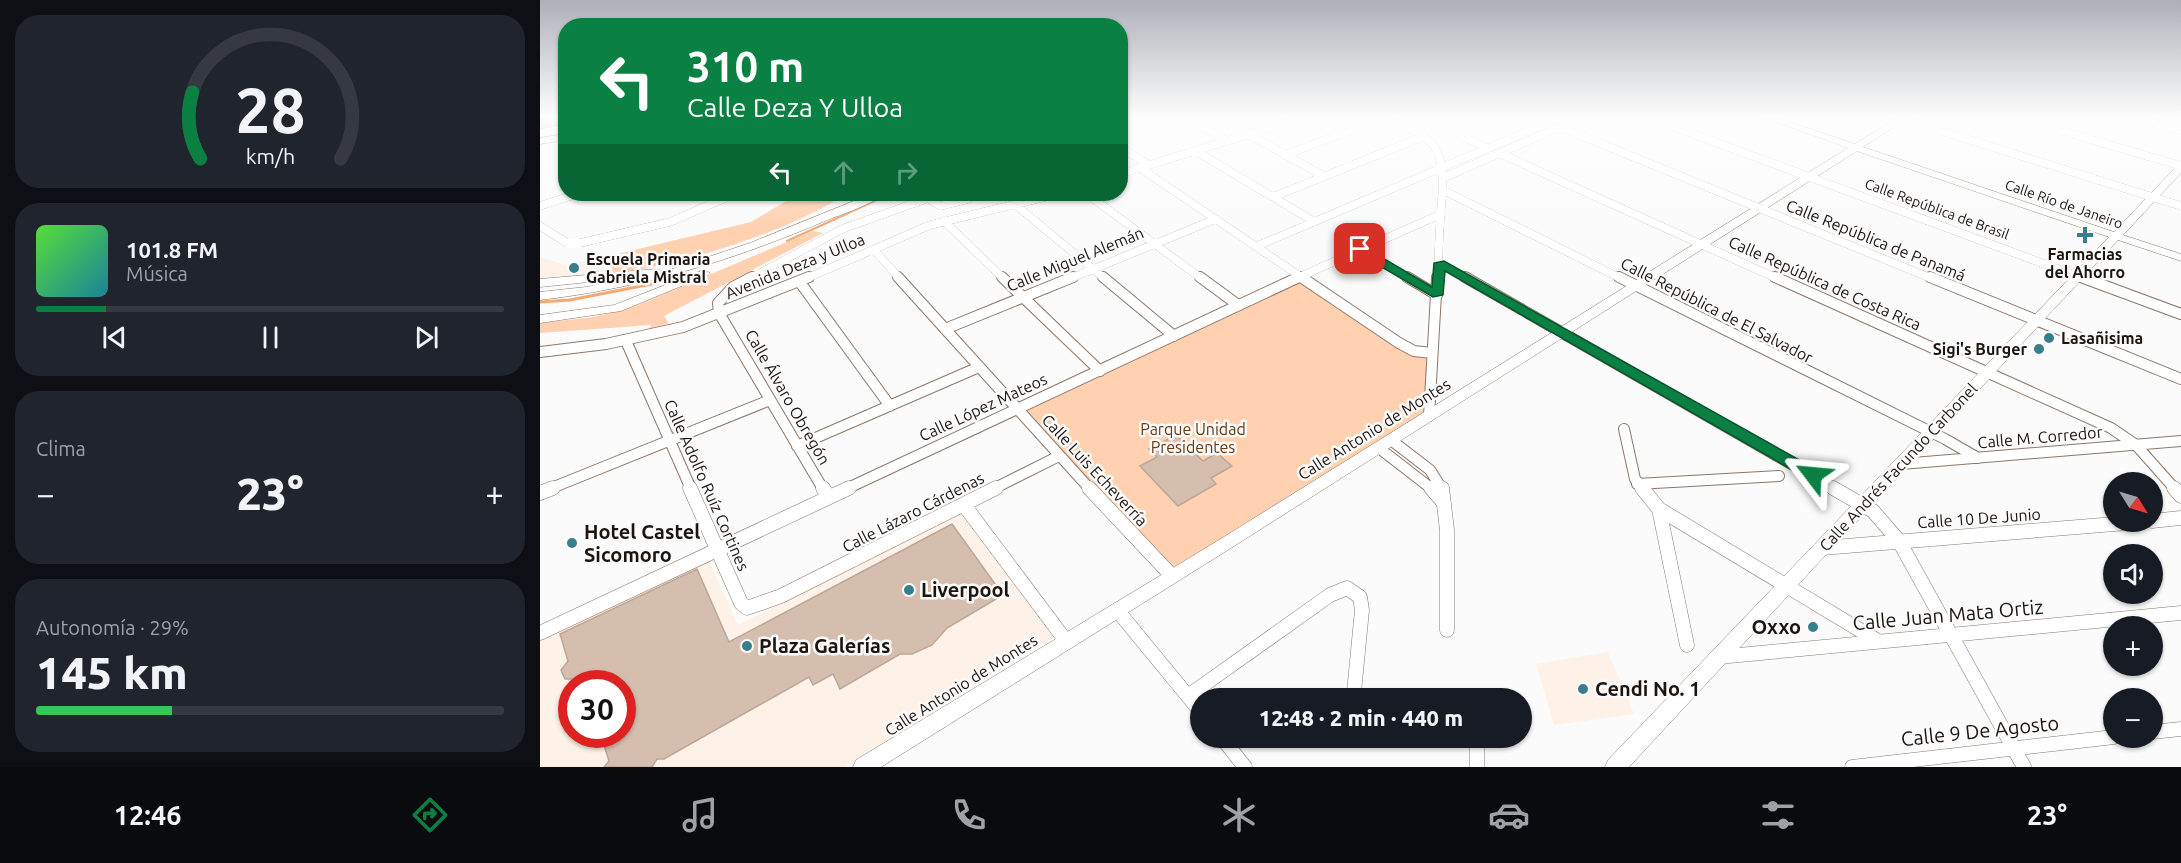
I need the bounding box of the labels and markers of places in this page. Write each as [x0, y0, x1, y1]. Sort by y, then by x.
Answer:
pin [1334, 223, 1385, 274]
marker: Farmacias del Ahorro [2078, 228, 2092, 242]
place label: Farmacias del Ahorro [2045, 245, 2125, 281]
place label: Escuela Primaria Gabriela Mistral [586, 250, 710, 286]
marker: Escuela Primaria Gabriela Mistral [567, 261, 581, 275]
place label: Lasañisima [2061, 329, 2143, 347]
marker: Lasañisima [2042, 331, 2056, 345]
place label: Sigi's Burger [1933, 340, 2027, 358]
marker: Sigi's Burger [2032, 342, 2046, 356]
place label: Hotel Castel Sicomoro [584, 520, 700, 566]
marker: Hotel Castel Sicomoro [565, 536, 579, 550]
place label: Liverpool [921, 578, 1010, 601]
marker: Liverpool [902, 583, 916, 597]
place label: Oxxo [1751, 615, 1801, 638]
marker: Oxxo [1806, 620, 1820, 634]
place label: Plaza Galerías [759, 634, 890, 657]
marker: Plaza Galerías [740, 639, 754, 653]
place label: Cendi No. 1 [1595, 677, 1701, 700]
marker: Cendi No. 1 [1576, 682, 1590, 696]

